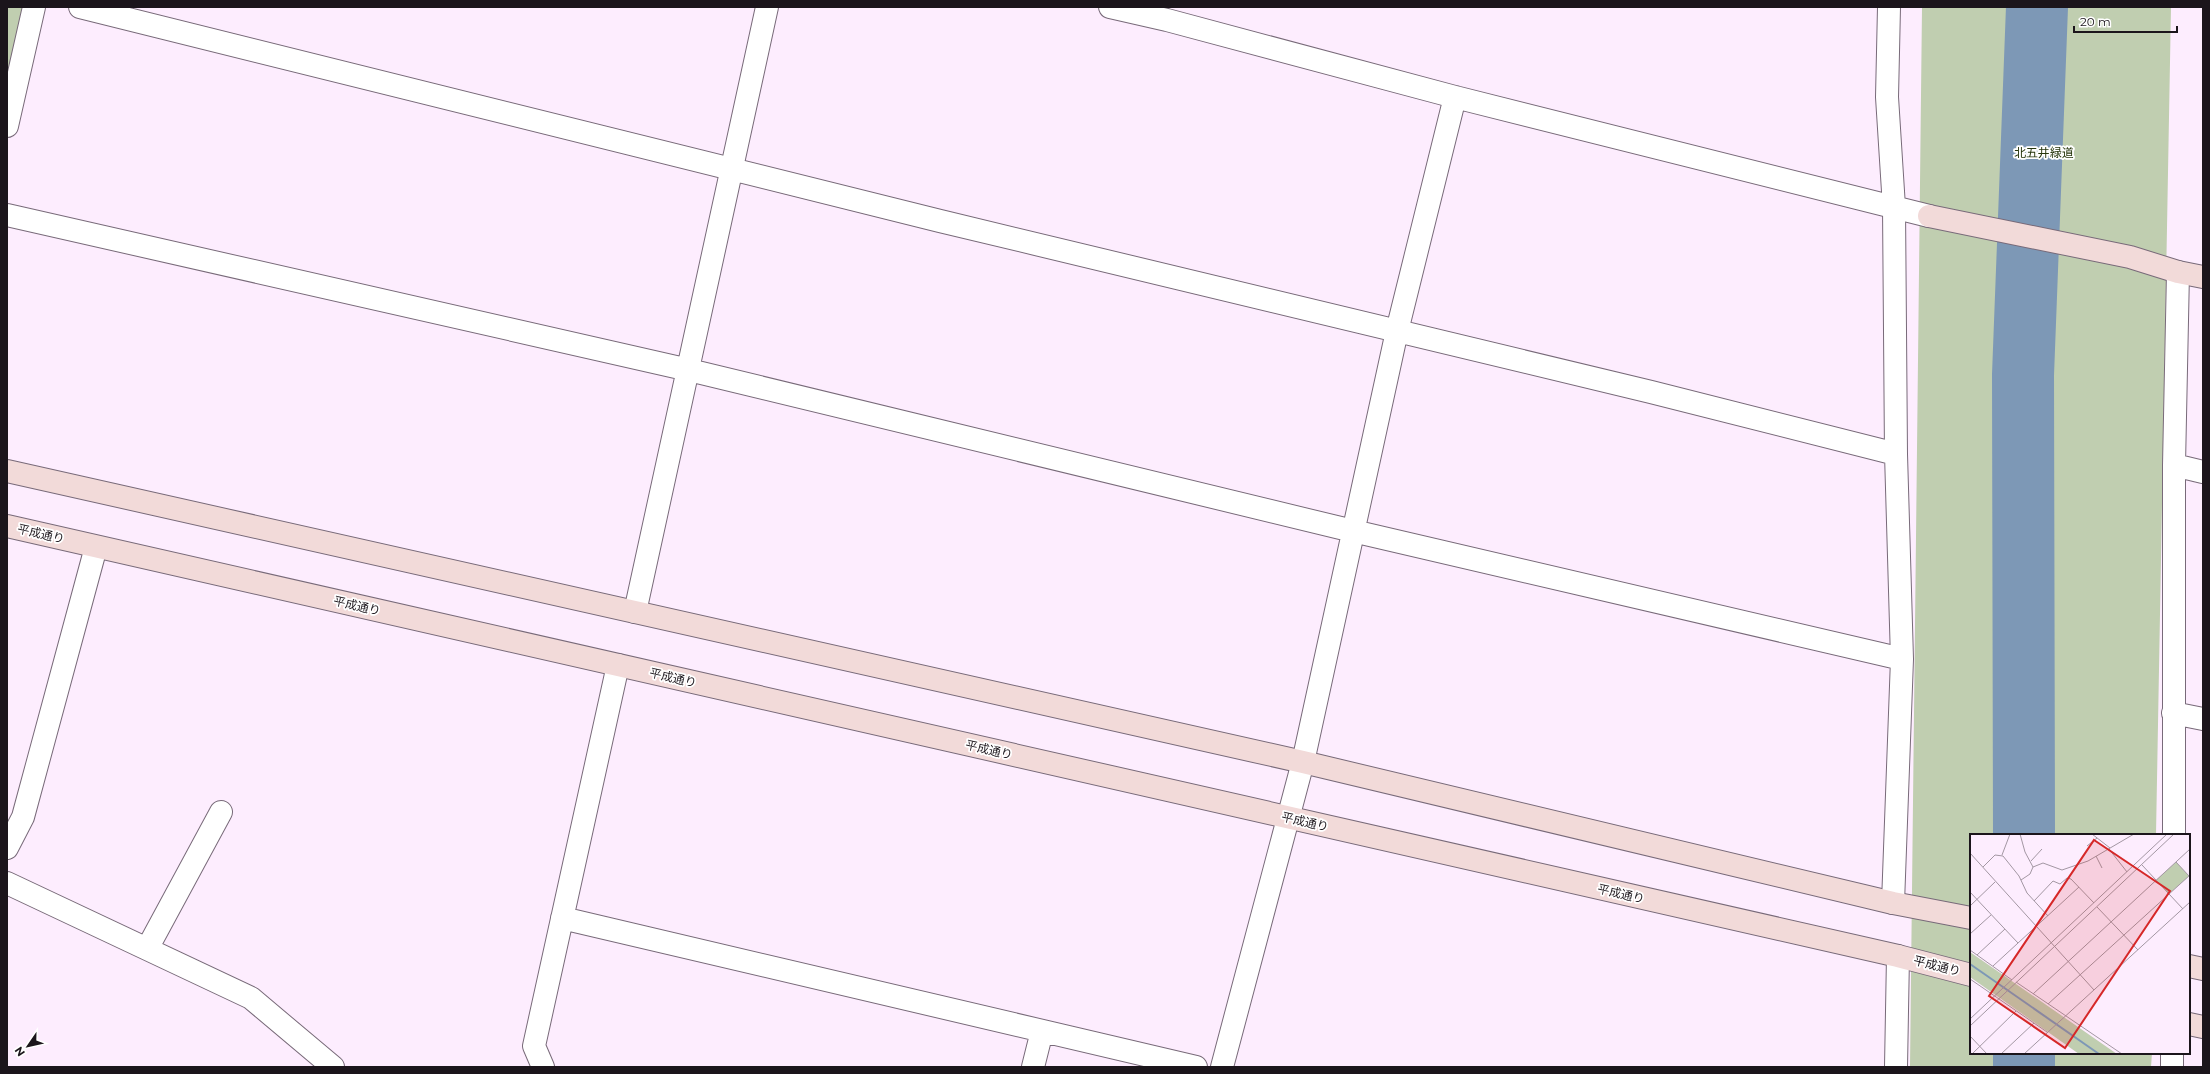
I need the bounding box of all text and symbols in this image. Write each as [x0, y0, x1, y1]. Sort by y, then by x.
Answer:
scale bar [2074, 8, 2177, 34]
text: 20 m [2080, 14, 2111, 29]
park label: 北五井緑道 [2014, 145, 2074, 160]
street label: 平成通り [16, 521, 66, 546]
street label: 平成通り [332, 593, 382, 618]
street label: 平成通り [648, 665, 698, 690]
street label: 平成通り [964, 737, 1014, 762]
street label: 平成通り [1280, 809, 1330, 834]
inset map [1970, 834, 2190, 1054]
street label: 平成通り [1596, 881, 1646, 906]
street label: 平成通り [1912, 952, 1962, 979]
north arrow [8, 1026, 48, 1066]
text: N [11, 1044, 28, 1059]

